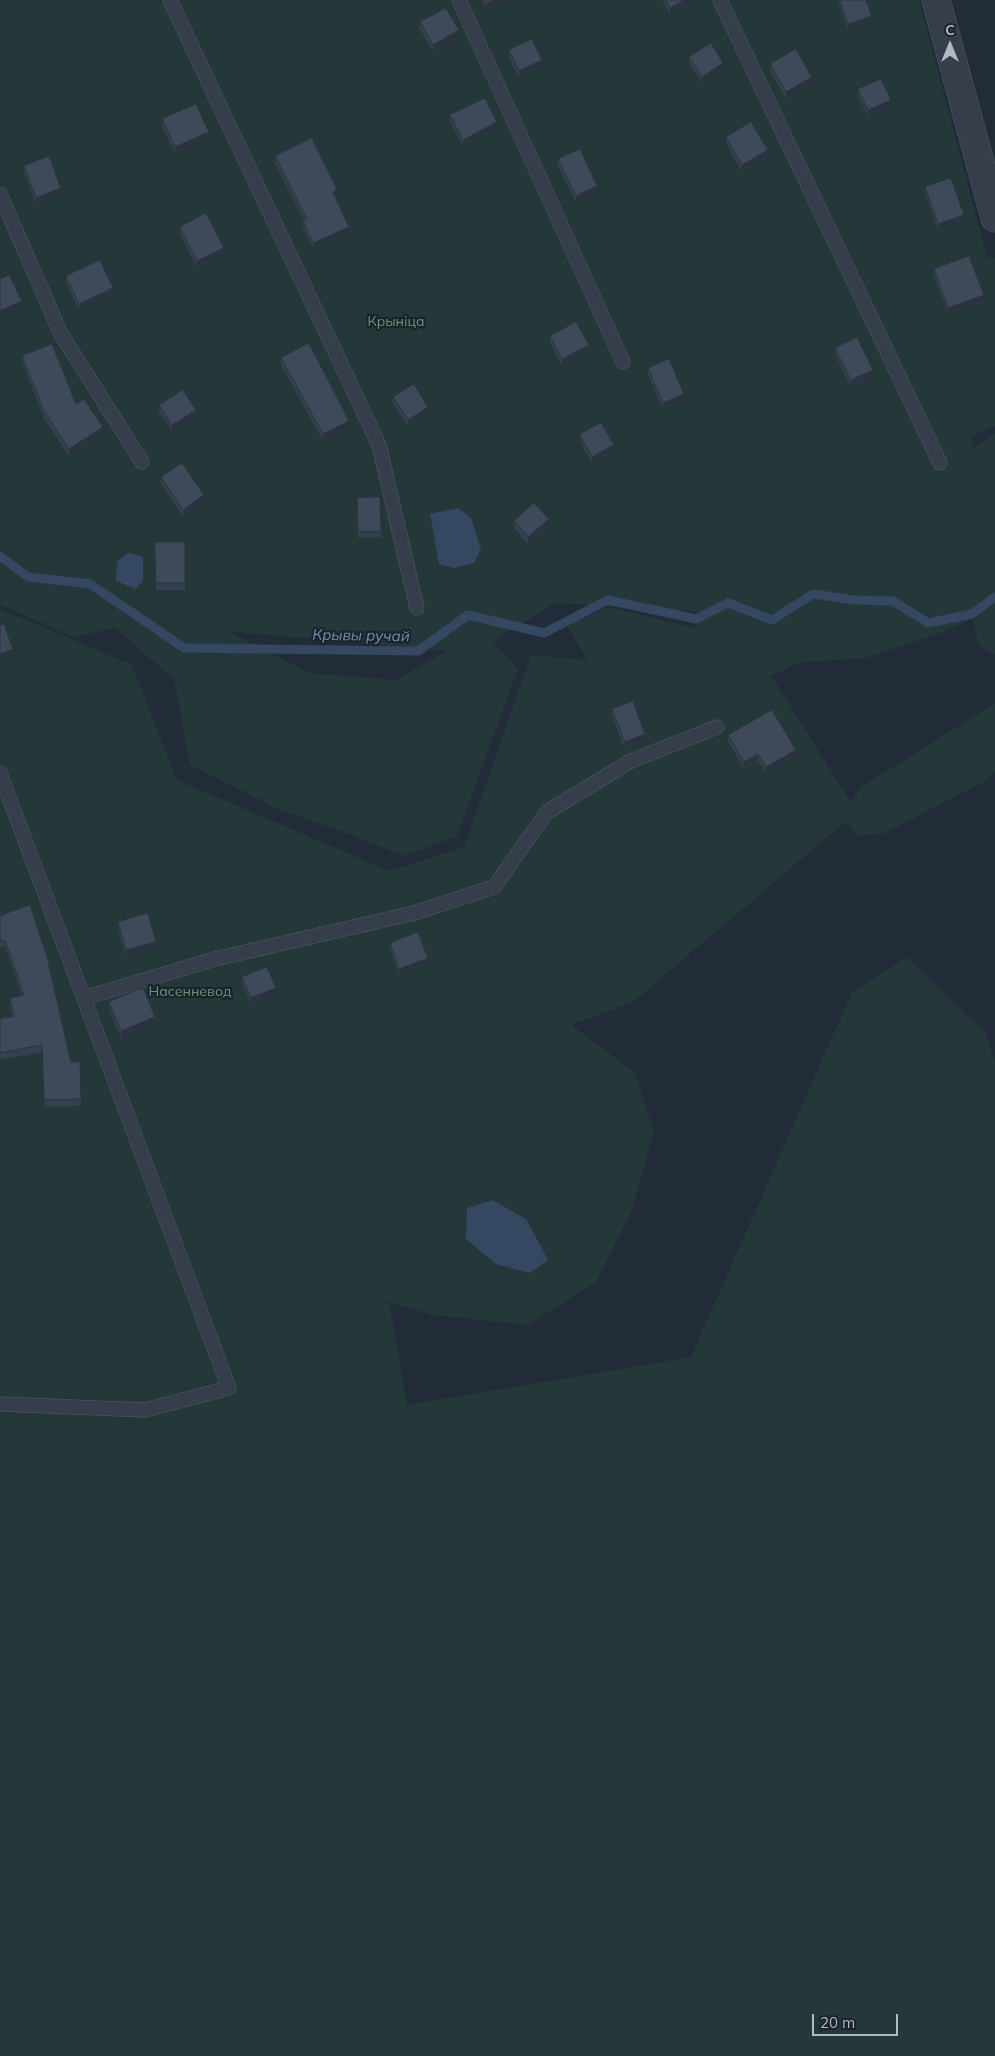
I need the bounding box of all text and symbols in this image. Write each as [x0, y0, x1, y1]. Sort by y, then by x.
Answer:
north arrow [925, 20, 975, 70]
text: С [945, 21, 955, 39]
park label: Крыніца [367, 314, 425, 330]
water label: Крывы ручай [312, 626, 410, 646]
park label: Насенневод [148, 984, 232, 1000]
scale bar [815, 2004, 901, 2036]
text: 20 m [820, 2013, 855, 2032]

